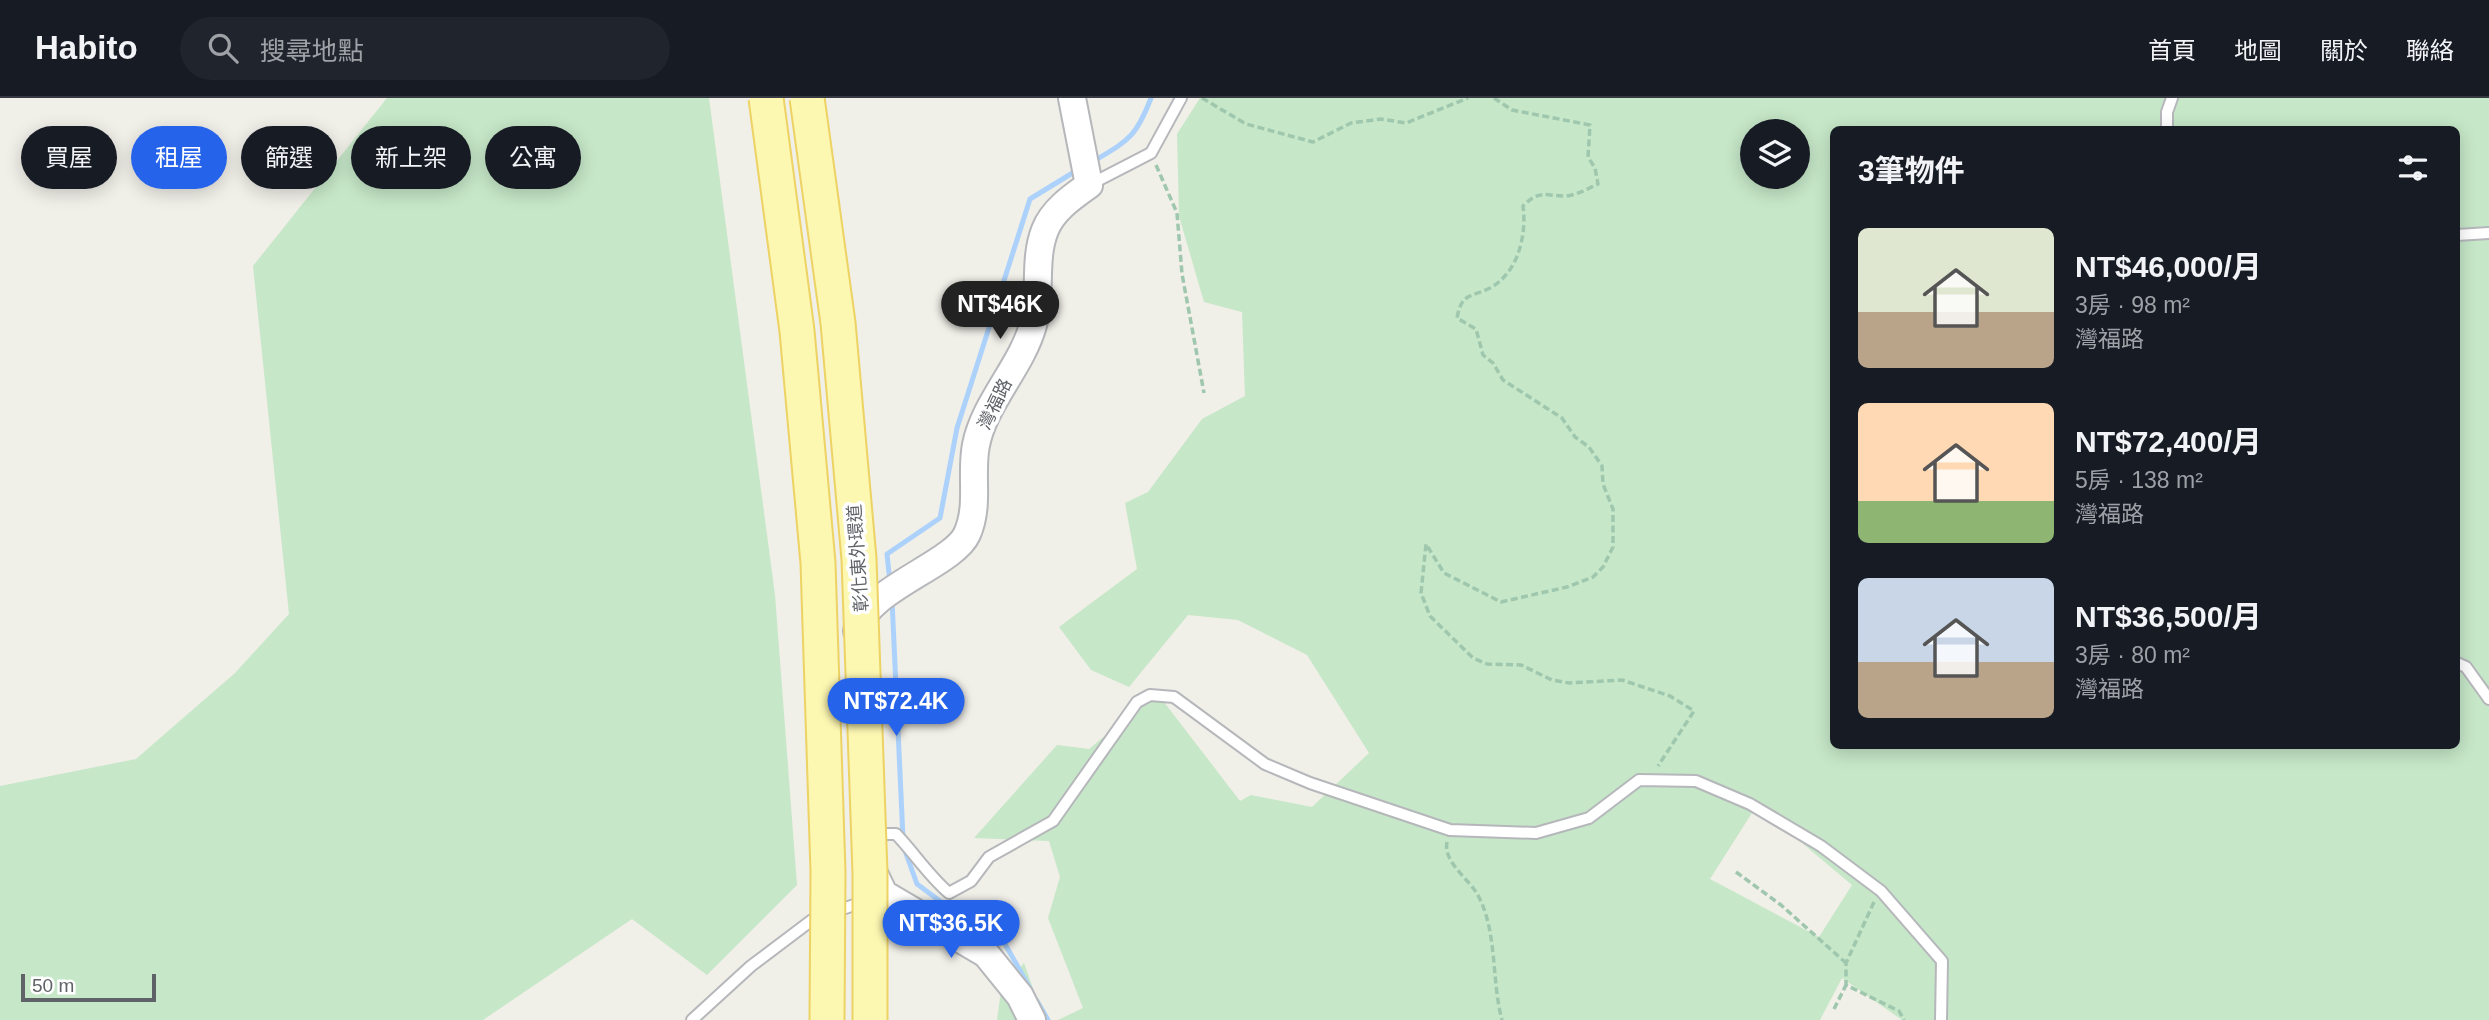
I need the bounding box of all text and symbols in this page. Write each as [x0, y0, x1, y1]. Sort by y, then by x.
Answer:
search box [180, 17, 670, 80]
text: Habito [35, 29, 138, 66]
icon: search [204, 29, 242, 67]
text: 搜尋地點 [260, 36, 364, 66]
text: 首頁 [2148, 37, 2196, 64]
text: 地圖 [2234, 37, 2282, 64]
text: 關於 [2320, 37, 2368, 64]
text: 聯絡 [2406, 37, 2454, 64]
map controls [1740, 119, 1810, 189]
button: layers [1740, 119, 1810, 189]
chip: 買屋 [21, 126, 117, 189]
chip: 租屋 [131, 126, 227, 189]
chip: 篩選 [241, 126, 337, 189]
chip: 新上架 [351, 126, 471, 189]
chip: 公寓 [485, 126, 581, 189]
icon: filters [2394, 149, 2432, 187]
text: 3筆物件 [1858, 154, 1965, 187]
text: NT$46,000/月 [2075, 250, 2262, 283]
icon: home [1914, 256, 1998, 340]
pin: NT$46K [943, 282, 1057, 341]
text: NT$46K [957, 291, 1043, 317]
text: 3房 · 98 m² [2075, 292, 2190, 318]
text: 灣福路 [2075, 326, 2144, 352]
street label: 灣福路 [974, 375, 1016, 433]
text: NT$72,400/月 [2075, 425, 2262, 458]
icon: home [1914, 431, 1998, 515]
text: 5房 · 138 m² [2075, 467, 2203, 493]
text: 灣福路 [2075, 501, 2144, 527]
street label: 彰化東外環道 [844, 503, 872, 613]
text: NT$36,500/月 [2075, 600, 2262, 633]
icon: home [1914, 606, 1998, 690]
text: 3房 · 80 m² [2075, 642, 2190, 668]
text: 灣福路 [2075, 676, 2144, 702]
pin: NT$72.4K [824, 678, 968, 738]
text: NT$72.4K [844, 688, 948, 714]
pin: NT$36.5K [879, 900, 1023, 960]
text: NT$36.5K [899, 910, 1003, 936]
scale bar [21, 971, 156, 1003]
text: 50 m [32, 975, 74, 996]

